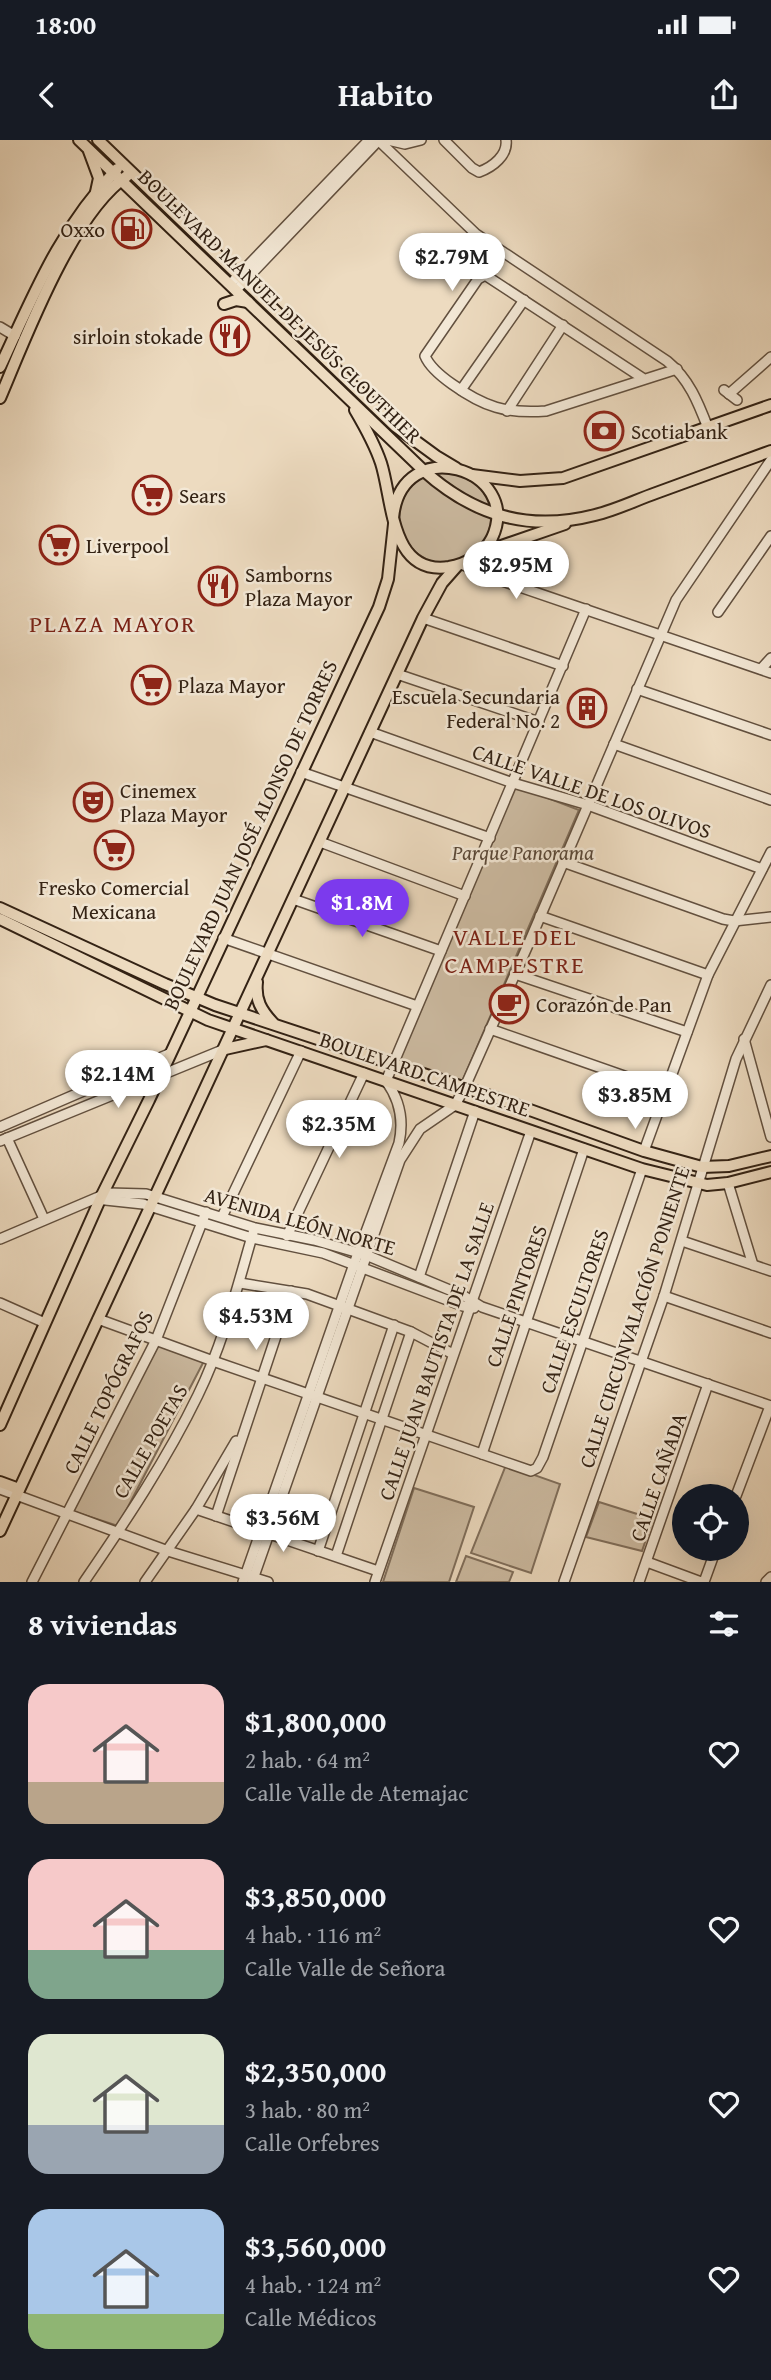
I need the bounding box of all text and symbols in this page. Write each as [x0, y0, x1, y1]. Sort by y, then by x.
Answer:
text: 18:00 [35, 5, 96, 44]
text: Habito [338, 71, 433, 118]
icon: back [28, 76, 66, 114]
icon: share [705, 76, 743, 114]
street label: BOULEVARD MANUEL DE JESÚS CLOUTHIER [131, 162, 429, 451]
fuel station icon: Oxxo [111, 208, 153, 250]
place label: Oxxo [61, 214, 105, 245]
pin: $2.79M [395, 234, 509, 293]
text: $2.79M [415, 239, 489, 272]
restaurant icon: sirloin stokade [209, 315, 251, 357]
place label: sirloin stokade [73, 321, 203, 352]
bank icon: Scotiabank [583, 410, 625, 452]
place label: Scotiabank [631, 416, 728, 447]
supermarket icon: Sears [131, 474, 173, 516]
place label: Sears [179, 480, 226, 511]
supermarket icon: Liverpool [38, 524, 80, 566]
place label: Liverpool [86, 530, 169, 561]
pin: $2.95M [459, 542, 573, 601]
text: $2.95M [479, 547, 553, 580]
place label: Samborns Plaza Mayor [245, 559, 353, 614]
restaurant icon: Samborns Plaza Mayor [197, 565, 239, 607]
district label: PLAZA MAYOR [29, 606, 197, 641]
street label: BOULEVARD JUAN JOSÉ ALONSO DE TORRES [155, 655, 345, 1015]
supermarket icon: Plaza Mayor [130, 664, 172, 706]
place label: Plaza Mayor [178, 670, 286, 701]
place label: Escuela Secundaria Federal No. 2 [392, 681, 560, 736]
building icon: Escuela Secundaria Federal No. 2 [566, 687, 608, 729]
street label: CALLE VALLE DE LOS OLIVOS [468, 736, 716, 846]
place label: Cinemex Plaza Mayor [120, 775, 228, 830]
theatre icon: Cinemex Plaza Mayor [72, 781, 114, 823]
supermarket icon: Fresko Comercial Mexicana [93, 829, 135, 871]
park label: Parque Panorama [451, 837, 594, 868]
place label: Fresko Comercial Mexicana [39, 872, 190, 927]
pin: $1.8M [313, 880, 411, 939]
text: $1.8M [331, 885, 393, 918]
district label: VALLE DEL CAMPESTRE [445, 919, 585, 982]
cafe icon: Corazón de Pan [488, 983, 530, 1025]
place label: Corazón de Pan [536, 989, 672, 1020]
street label: BOULEVARD CAMPESTRE [316, 1023, 535, 1125]
pin: $2.14M [61, 1051, 175, 1110]
text: $2.14M [81, 1056, 155, 1089]
pin: $3.85M [578, 1072, 692, 1131]
text: $3.85M [598, 1077, 672, 1110]
pin: $2.35M [282, 1100, 396, 1160]
text: $2.35M [302, 1106, 376, 1139]
street label: CALLE CIRCUNVALACIÓN PONIENTE [571, 1162, 698, 1472]
street label: AVENIDA LEÓN NORTE [201, 1179, 400, 1263]
street label: CALLE JUAN BAUTISTA DE LA SALLE [370, 1197, 502, 1504]
street label: CALLE PINTORES [477, 1221, 555, 1371]
street label: CALLE ESCULTORES [531, 1225, 617, 1397]
pin: $4.53M [199, 1292, 313, 1352]
text: $4.53M [219, 1298, 293, 1331]
street label: CALLE TOPÓGRAFOS [55, 1305, 161, 1479]
street label: CALLE POETAS [105, 1378, 195, 1504]
street label: CALLE CAÑADA [622, 1408, 695, 1545]
map controls [672, 1484, 749, 1561]
button: locate [672, 1484, 749, 1561]
pin: $3.56M [226, 1494, 340, 1554]
text: $3.56M [246, 1500, 320, 1533]
text: 8 viviendas [28, 1602, 177, 1646]
icon: filters [705, 1605, 743, 1643]
text: $1,800,000 [245, 1699, 386, 1743]
icon: home [84, 1712, 168, 1796]
icon: heart [705, 1735, 743, 1773]
text: 2 hab. · 64 m² [245, 1743, 370, 1776]
text: Calle Valle de Atemajac [245, 1776, 468, 1809]
text: $3,850,000 [245, 1874, 386, 1918]
icon: home [84, 1887, 168, 1971]
icon: heart [705, 1910, 743, 1948]
text: 4 hab. · 116 m² [245, 1918, 381, 1951]
text: Calle Valle de Señora [245, 1951, 445, 1984]
text: $2,350,000 [245, 2049, 386, 2093]
icon: home [84, 2062, 168, 2146]
icon: heart [705, 2085, 743, 2123]
text: 3 hab. · 80 m² [245, 2093, 370, 2126]
text: Calle Orfebres [245, 2126, 380, 2159]
text: $3,560,000 [245, 2224, 386, 2268]
icon: home [84, 2237, 168, 2321]
icon: heart [705, 2260, 743, 2298]
text: 4 hab. · 124 m² [245, 2268, 381, 2301]
text: Calle Médicos [245, 2301, 377, 2334]

